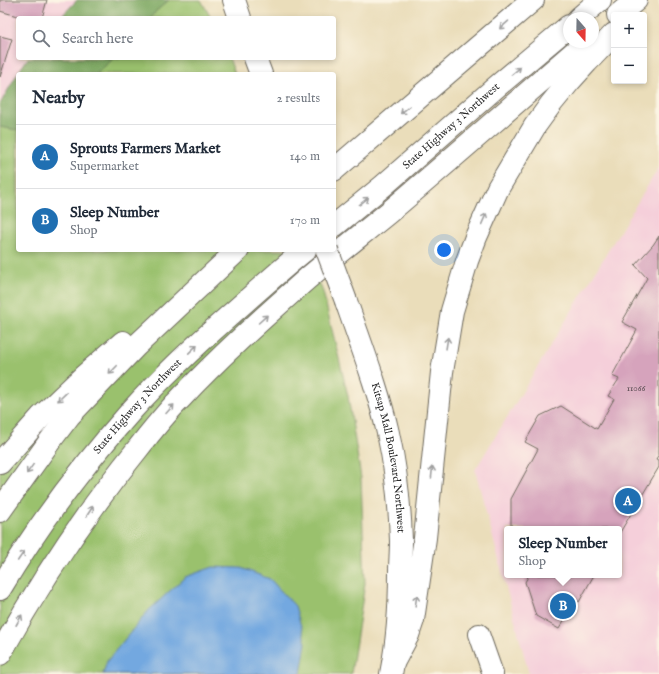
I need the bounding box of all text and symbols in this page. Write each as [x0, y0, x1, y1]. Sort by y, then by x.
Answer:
north arrow [563, 12, 599, 48]
map controls [611, 12, 647, 84]
button: + [611, 12, 647, 48]
search box [16, 16, 336, 60]
one-way arrow [498, 21, 509, 30]
icon: search [30, 27, 52, 49]
text: Search here [62, 29, 133, 48]
button: − [611, 48, 647, 84]
one-way arrow [510, 66, 521, 75]
street label: State Highway 3 Northwest [400, 80, 503, 172]
text: Nearby [32, 88, 85, 109]
text: 2 results [276, 90, 320, 107]
one-way arrow [400, 105, 410, 114]
text: Sprouts Farmers Market [70, 139, 221, 158]
text: A [41, 148, 49, 165]
text: 140 m [290, 148, 320, 165]
text: Supermarket [70, 158, 139, 175]
one-way arrow [359, 197, 370, 206]
text: Sleep Number [70, 203, 159, 222]
text: B [41, 212, 49, 229]
text: 170 m [290, 212, 320, 229]
one-way arrow [481, 213, 488, 225]
text: Shop [70, 222, 98, 239]
your location [434, 240, 454, 260]
one-way arrow [258, 314, 269, 323]
one-way arrow [443, 337, 451, 350]
one-way arrow [188, 344, 198, 354]
street label: State Highway 3 Northwest [90, 356, 185, 457]
one-way arrow [109, 365, 118, 375]
street label: Kitsap Mall Boulevard Northwest [368, 381, 408, 533]
house number: 11066 [627, 383, 646, 394]
one-way arrow [57, 392, 67, 402]
one-way arrow [166, 404, 175, 415]
one-way arrow [26, 463, 34, 474]
one-way arrow [428, 466, 436, 479]
pin: A [615, 486, 641, 516]
one-way arrow [86, 505, 94, 517]
popup [504, 526, 622, 578]
text: Sleep Number [518, 534, 608, 553]
one-way arrow [17, 551, 25, 562]
text: Shop [518, 553, 546, 570]
pin: B [550, 591, 576, 621]
one-way arrow [412, 595, 420, 608]
one-way arrow [16, 614, 24, 626]

